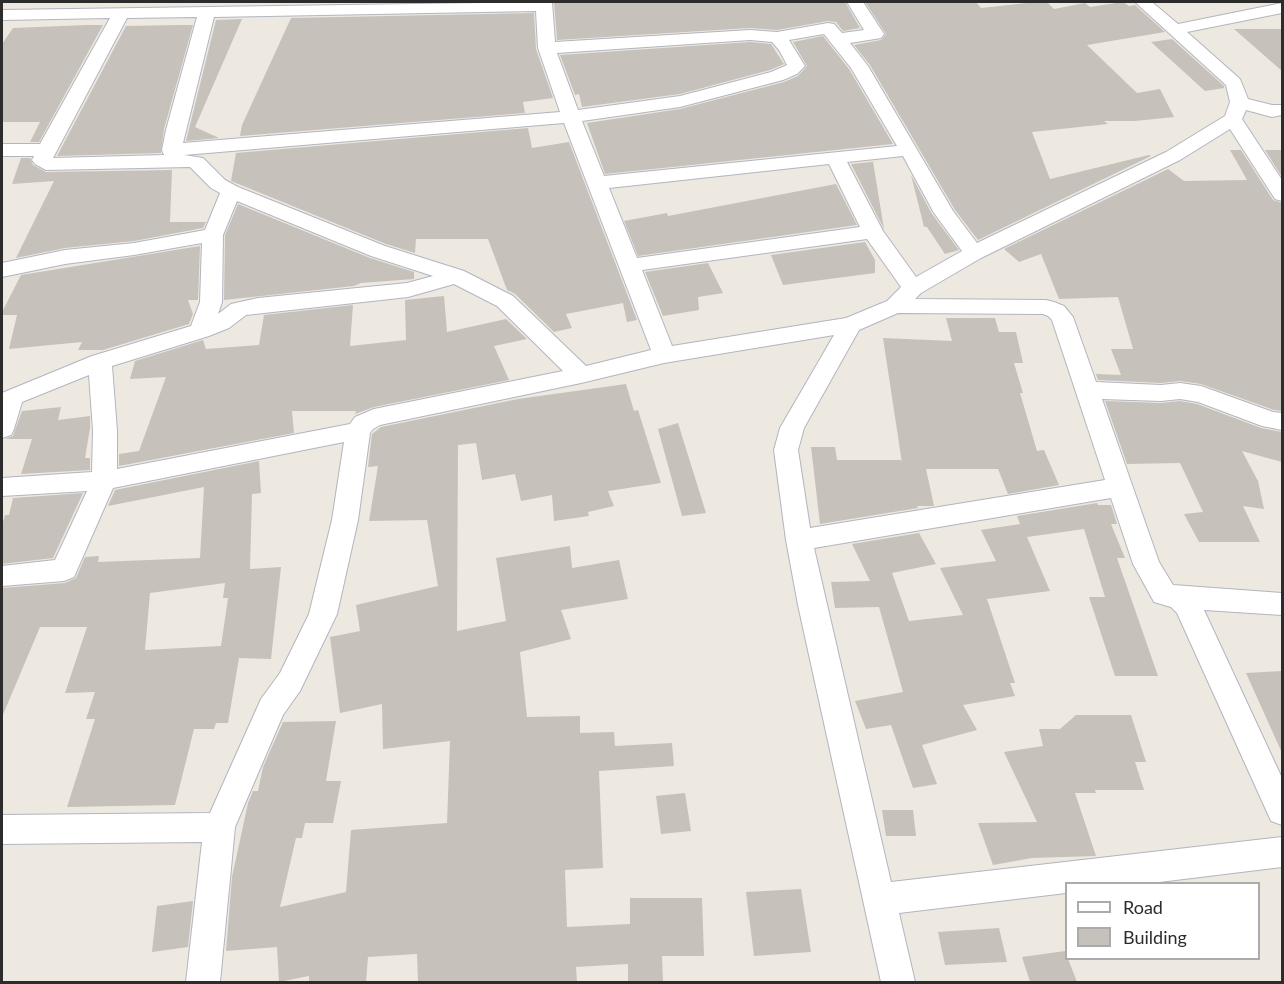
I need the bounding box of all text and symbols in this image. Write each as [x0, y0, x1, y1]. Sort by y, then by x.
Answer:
legend [1065, 882, 1260, 960]
text: Road [1123, 896, 1163, 918]
text: Building [1123, 926, 1187, 948]

